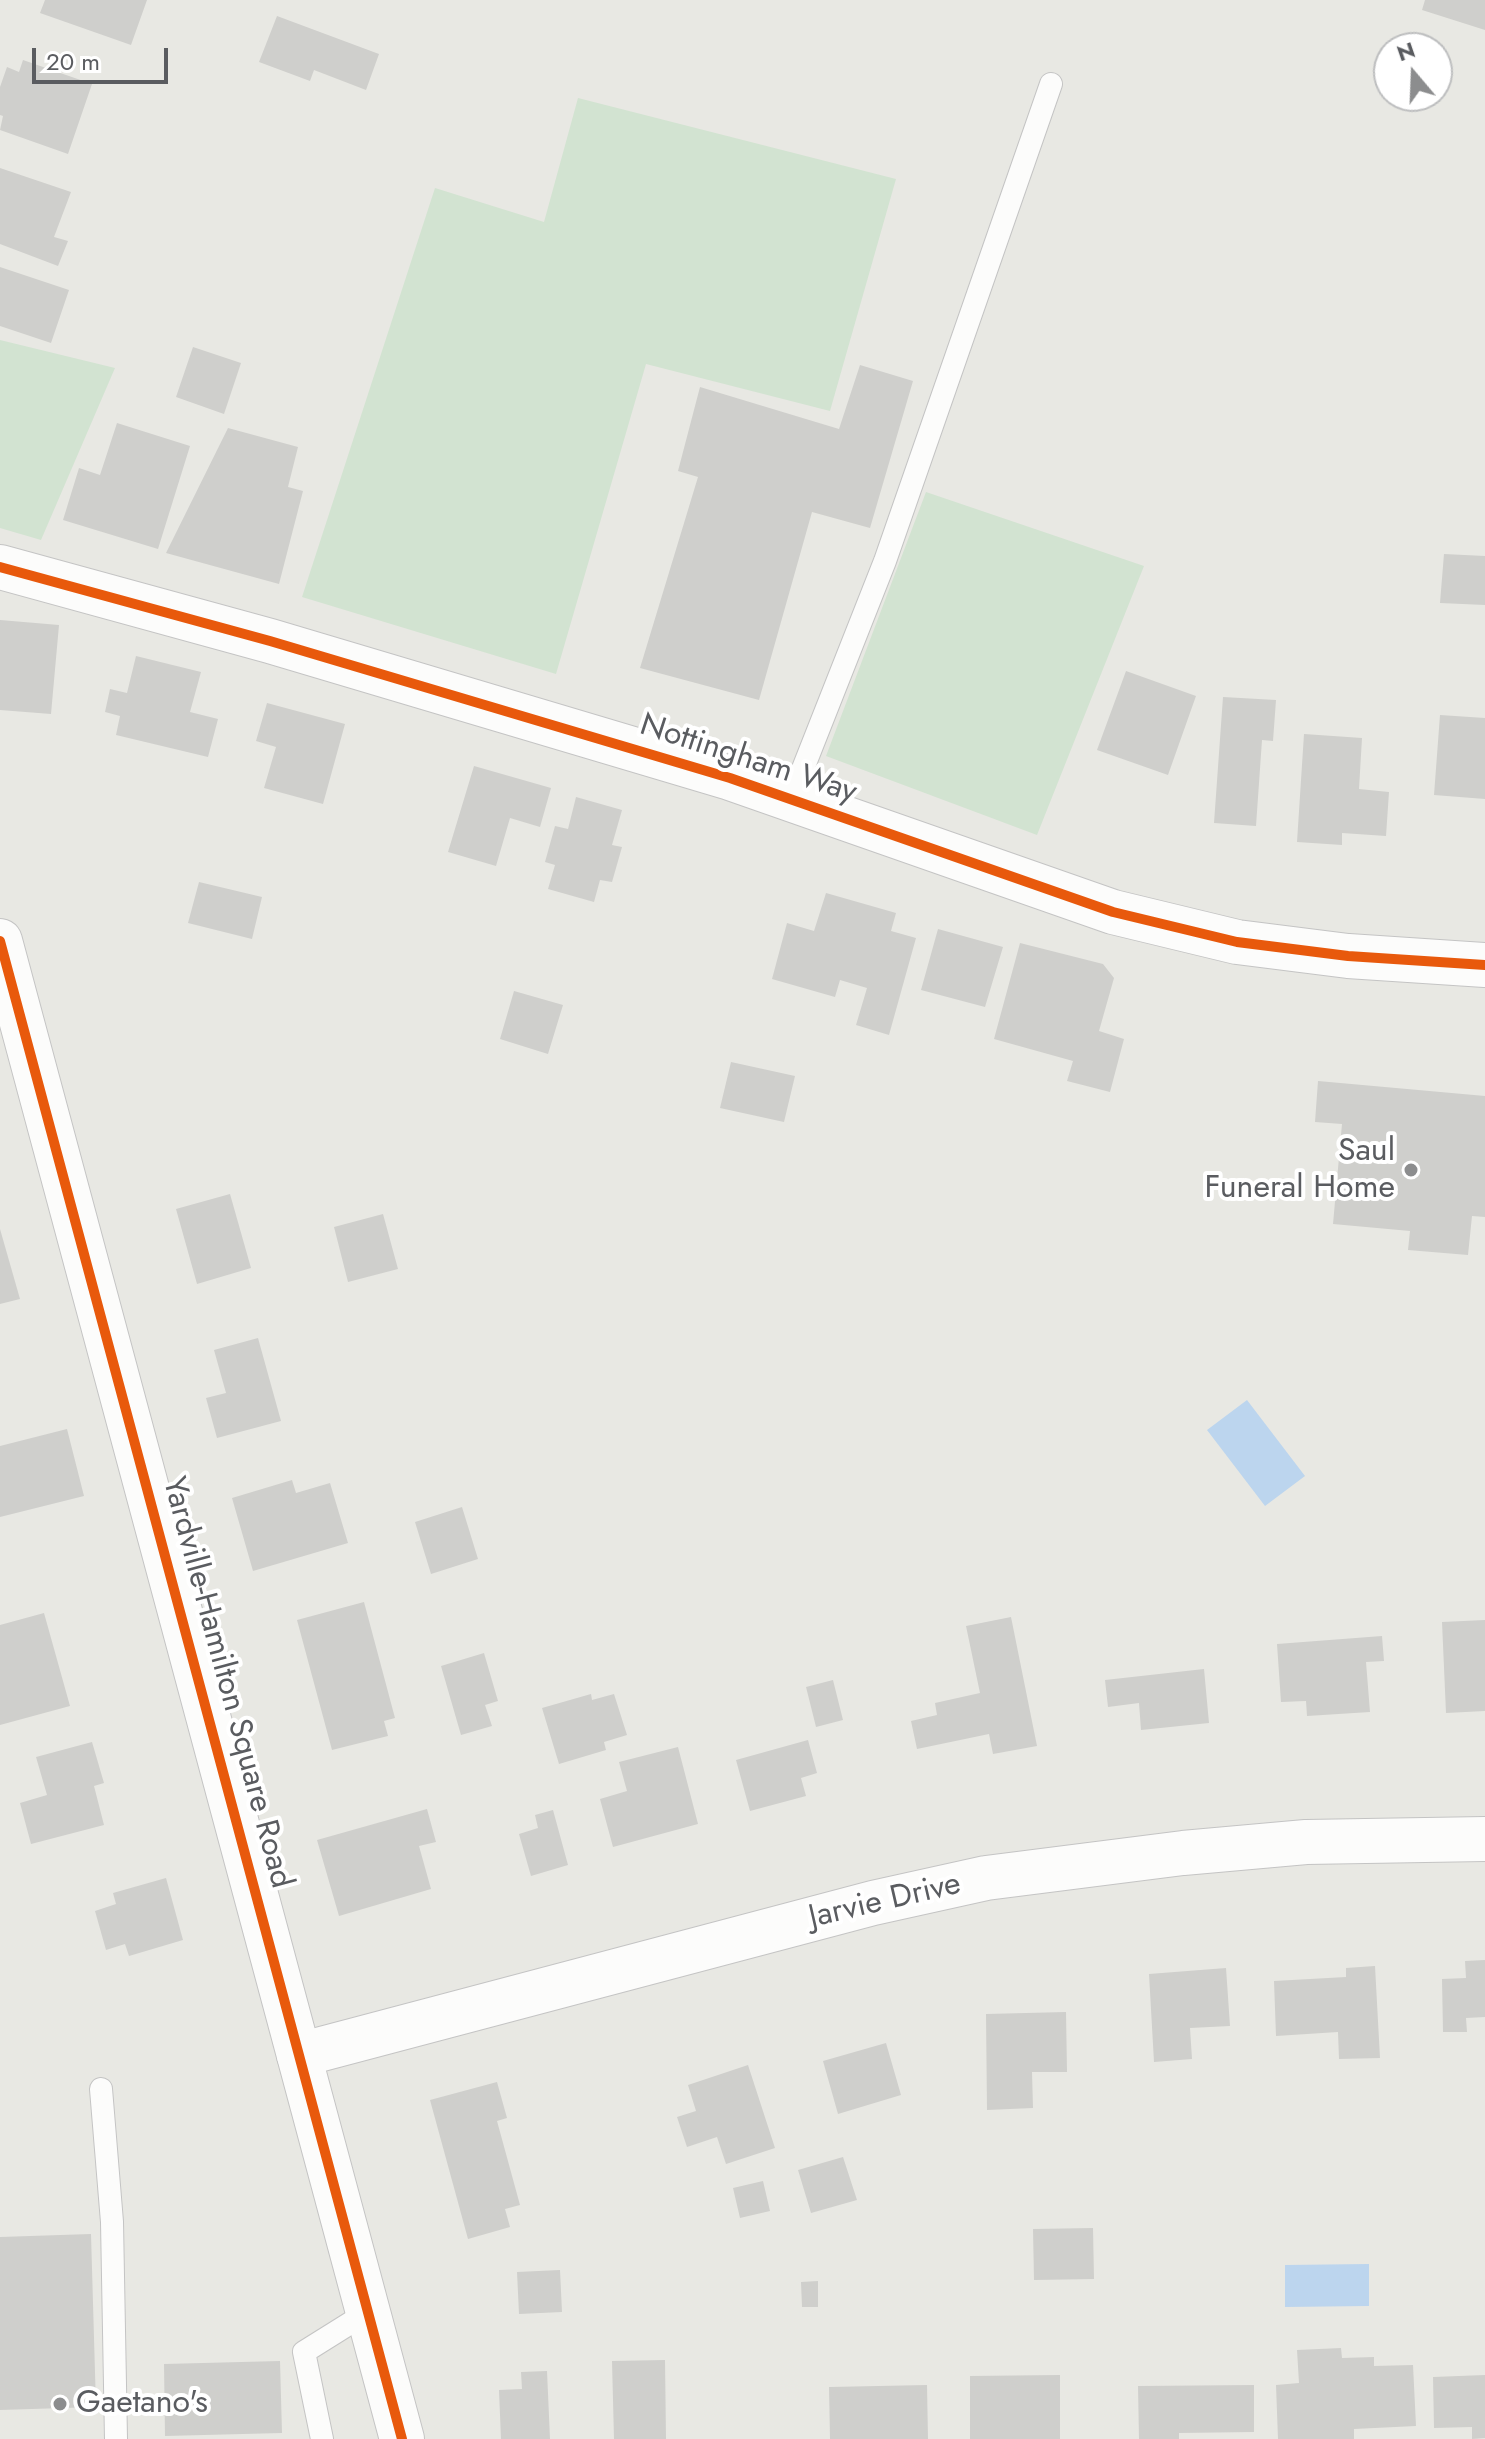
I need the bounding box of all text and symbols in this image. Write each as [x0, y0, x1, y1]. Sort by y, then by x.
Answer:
scale bar [36, 32, 172, 82]
north arrow [1373, 32, 1453, 112]
text: N [1392, 33, 1419, 69]
text: 20 m [46, 44, 100, 79]
street label: Nottingham Way [635, 707, 861, 813]
place label: Saul Funeral Home [1204, 1133, 1395, 1208]
marker: Saul Funeral Home [1402, 1161, 1420, 1179]
street label: Yardville-Hamilton Square Road [153, 1473, 299, 1893]
street label: Jarvie Drive [805, 1866, 965, 1938]
place label: Gaetano's [76, 2385, 208, 2423]
marker: Gaetano's [51, 2395, 69, 2413]

